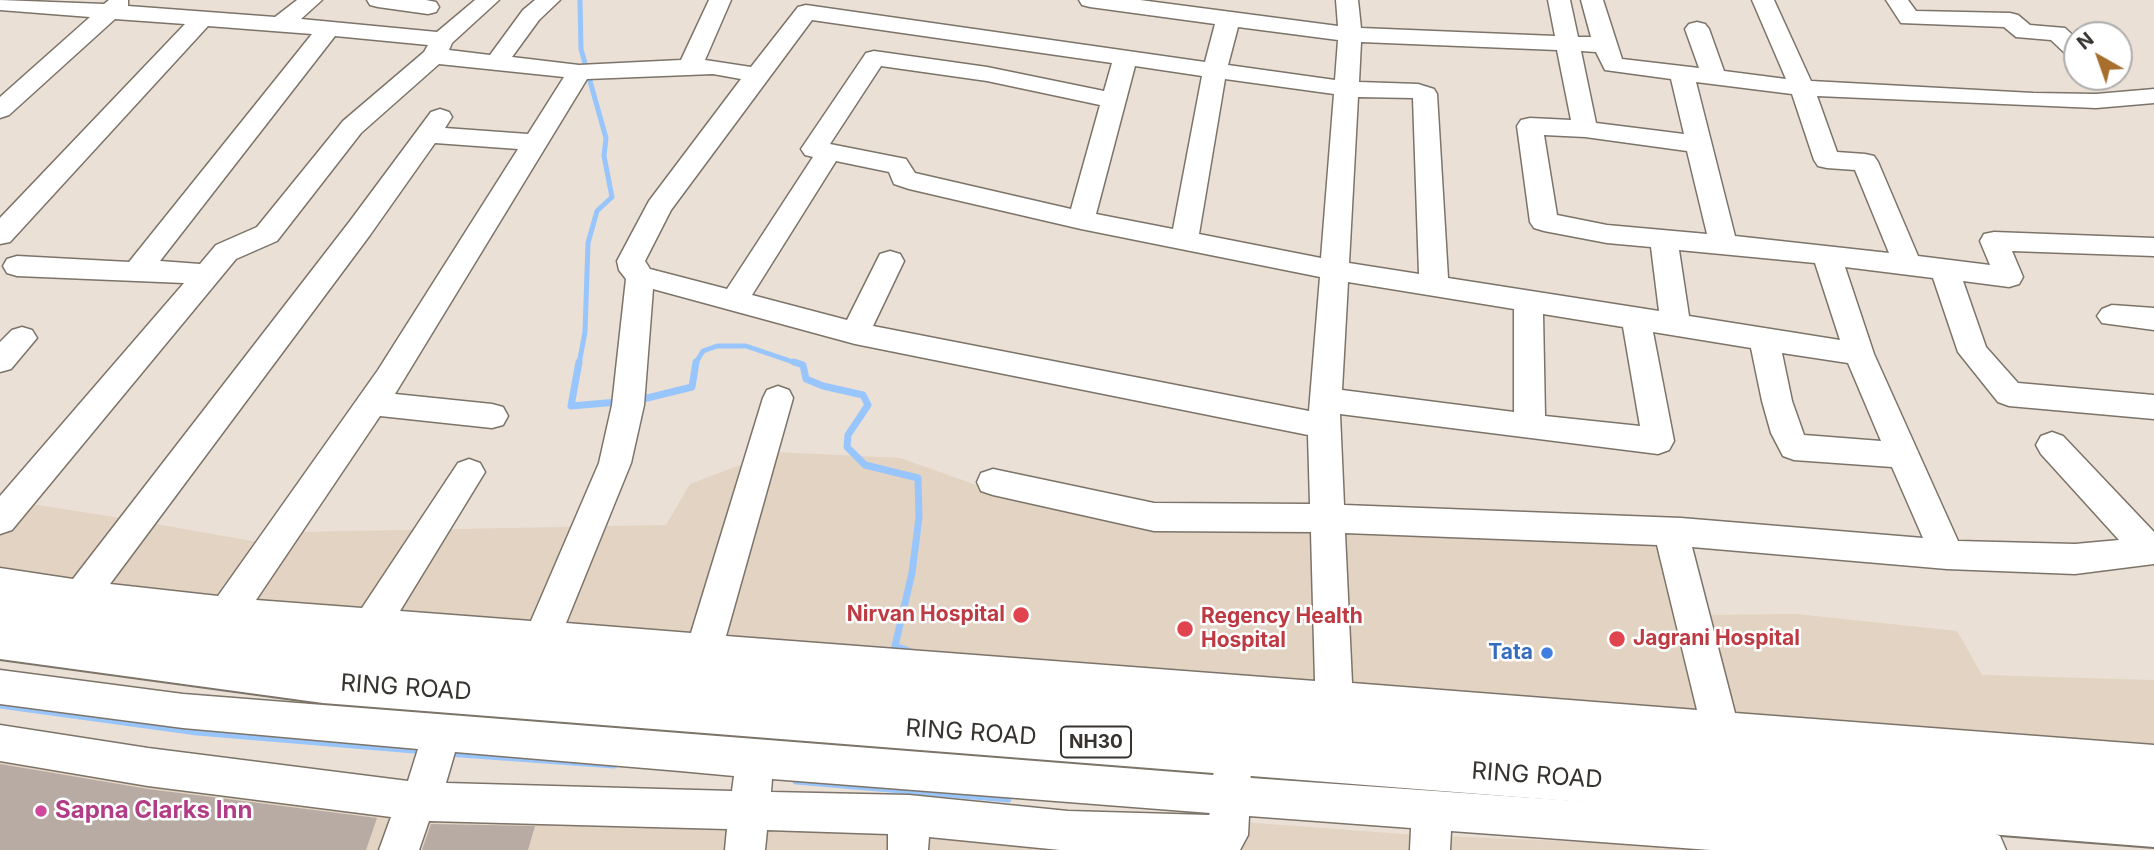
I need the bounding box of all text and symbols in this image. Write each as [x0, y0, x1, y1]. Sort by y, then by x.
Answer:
north arrow [2063, 21, 2133, 91]
text: N [2073, 28, 2098, 55]
place label: Nirvan Hospital [847, 602, 1005, 628]
place label: Regency Health Hospital [1201, 604, 1363, 654]
marker: Nirvan Hospital [1011, 605, 1031, 625]
marker: Regency Health Hospital [1175, 619, 1195, 639]
place label: Jagrani Hospital [1633, 626, 1800, 652]
marker: Jagrani Hospital [1607, 629, 1627, 649]
place label: Tata [1488, 640, 1533, 666]
marker: Tata [1539, 645, 1555, 661]
street label: RING ROAD [339, 669, 473, 707]
street label: RING ROAD [904, 714, 1038, 752]
road number: NH30 [1061, 726, 1131, 758]
street label: RING ROAD [1470, 757, 1604, 795]
place label: Sapna Clarks Inn [55, 797, 252, 825]
marker: Sapna Clarks Inn [33, 803, 49, 819]

